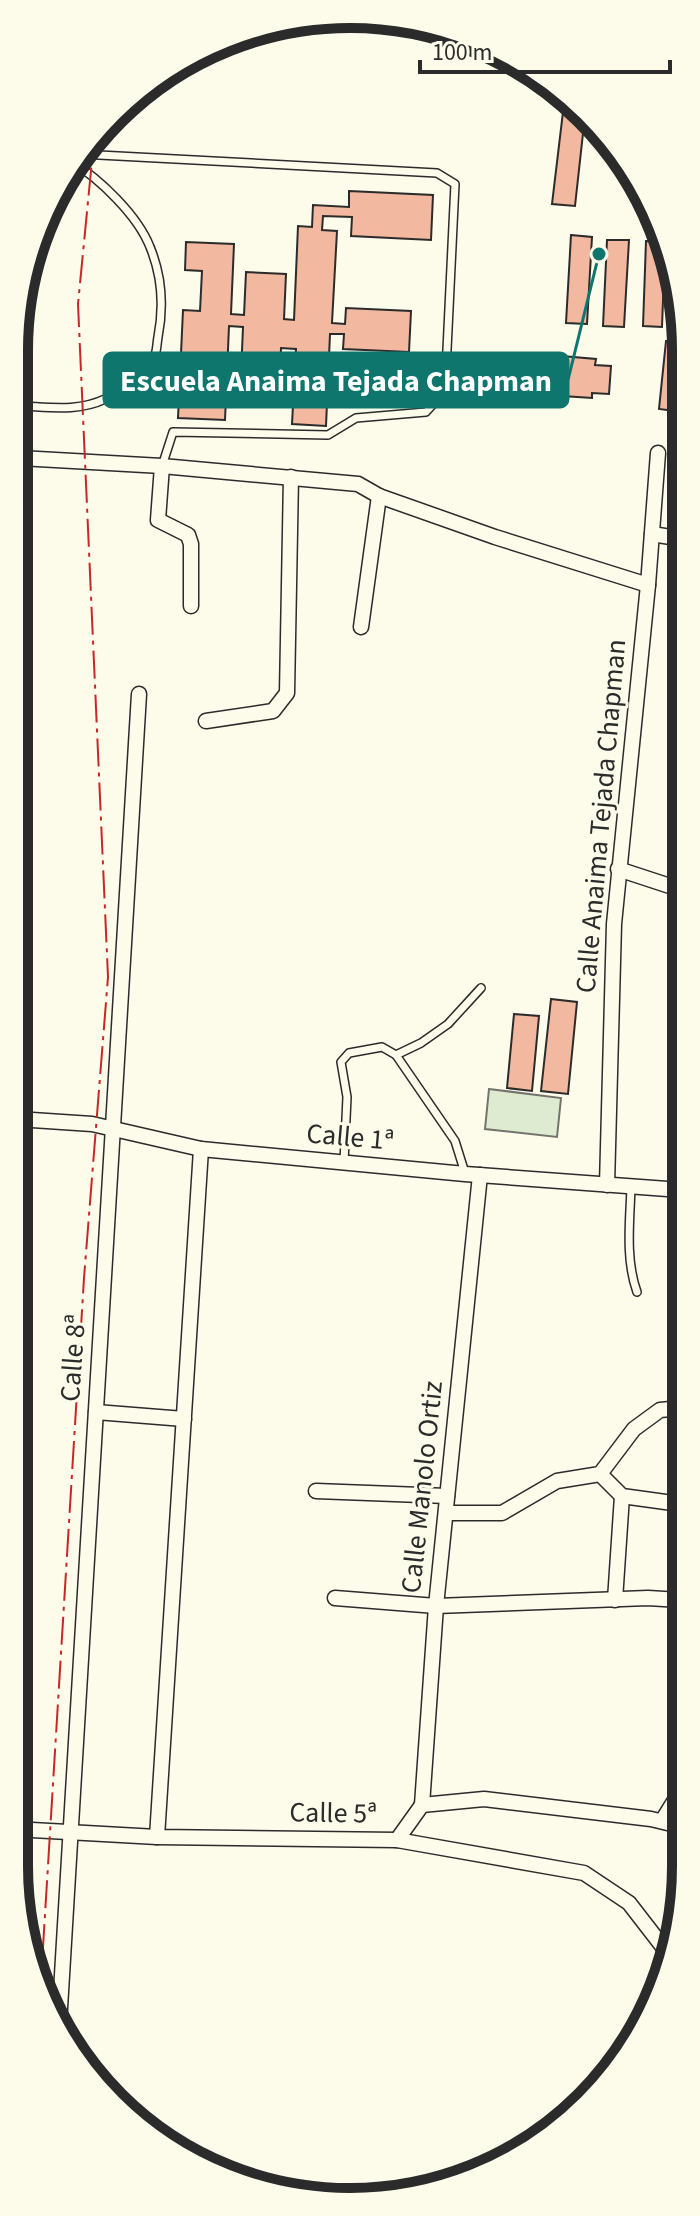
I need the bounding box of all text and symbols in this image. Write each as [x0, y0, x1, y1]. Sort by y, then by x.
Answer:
scale bar [420, 24, 670, 74]
text: 100 m [432, 35, 492, 70]
callout: Escuela Anaima Tejada Chapman [104, 353, 568, 407]
text: Escuela Anaima Tejada Chapman [120, 360, 552, 403]
street label: Calle Anaima Tejada Chapman [566, 637, 636, 995]
street label: Calle 1ª [305, 1113, 395, 1161]
street label: Calle 8ª [50, 1313, 96, 1403]
street label: Calle Manolo Ortiz [391, 1379, 453, 1595]
street label: Calle 5ª [289, 1792, 377, 1834]

